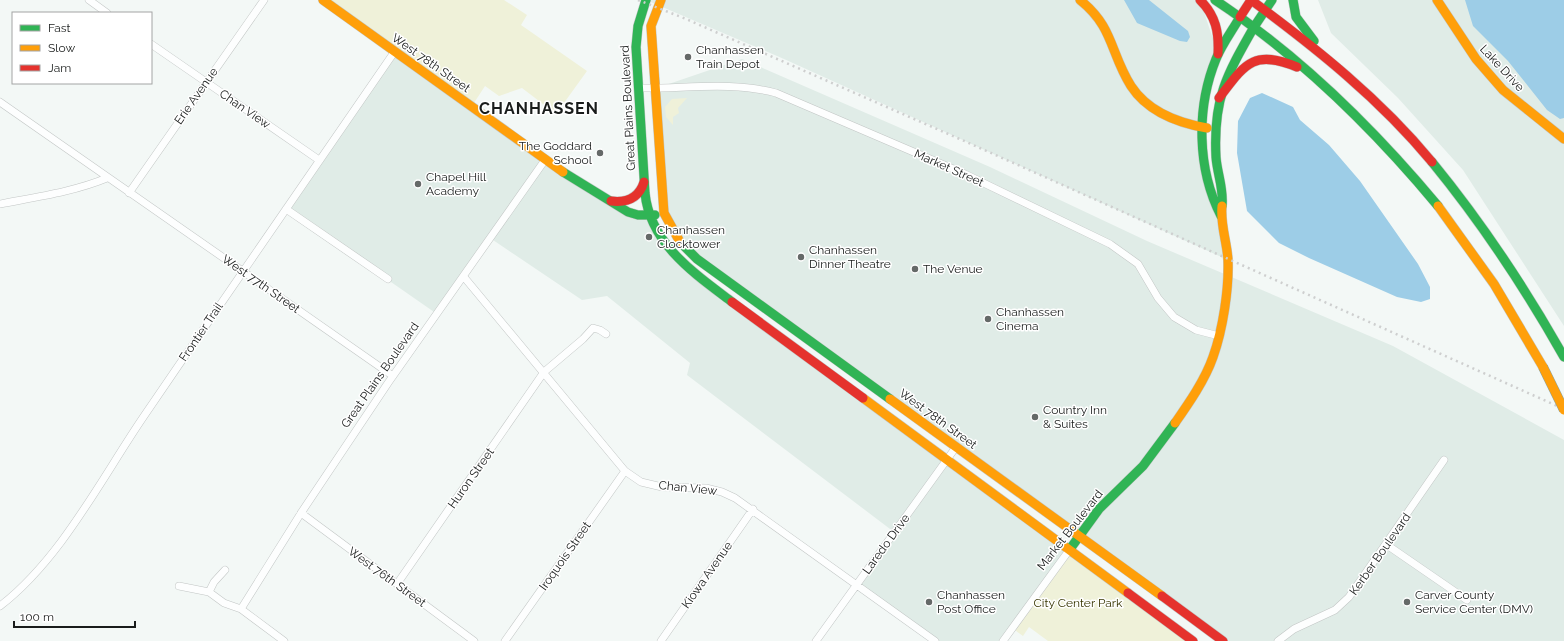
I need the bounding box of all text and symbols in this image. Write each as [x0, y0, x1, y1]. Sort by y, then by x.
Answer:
legend [12, 12, 152, 84]
text: Fast [48, 21, 71, 35]
street label: West 78th Street [389, 31, 473, 95]
text: Slow [48, 41, 75, 55]
street label: Lake Drive [1477, 42, 1527, 94]
place label: Chanhassen Train Depot [696, 43, 764, 71]
street label: Great Plains Boulevard [618, 45, 638, 171]
marker: Chanhassen Train Depot [683, 52, 693, 62]
text: Jam [48, 61, 71, 75]
street label: Erie Avenue [171, 65, 221, 127]
street label: Chan View [217, 86, 273, 132]
district label: CHANHASSEN [479, 99, 599, 118]
place label: The Goddard School [519, 139, 593, 167]
street label: Market Street [912, 146, 986, 190]
marker: The Goddard School [595, 148, 605, 158]
place label: Chapel Hill Academy [426, 170, 487, 198]
marker: Chapel Hill Academy [413, 179, 423, 189]
place label: Chanhassen Clocktower [657, 223, 725, 251]
marker: Chanhassen Clocktower [644, 232, 654, 242]
place label: Chanhassen Dinner Theatre [809, 243, 891, 271]
street label: West 77th Street [219, 252, 303, 316]
marker: Chanhassen Dinner Theatre [796, 252, 806, 262]
place label: The Venue [923, 262, 983, 276]
marker: The Venue [910, 264, 920, 274]
street label: Frontier Trail [176, 299, 226, 364]
place label: Chanhassen Cinema [996, 305, 1064, 333]
marker: Chanhassen Cinema [983, 314, 993, 324]
street label: Great Plains Boulevard [338, 320, 422, 430]
street label: West 78th Street [896, 386, 980, 452]
place label: Country Inn & Suites [1043, 403, 1107, 431]
marker: Country Inn & Suites [1030, 412, 1040, 422]
street label: Huron Street [445, 445, 497, 511]
street label: Chan View [658, 478, 718, 498]
street label: Market Boulevard [1034, 487, 1106, 573]
street label: Kerber Boulevard [1347, 510, 1413, 598]
street label: Laredo Drive [859, 511, 913, 577]
street label: Iroquois Street [536, 519, 594, 593]
street label: Kiowa Avenue [679, 539, 735, 611]
street label: West 76th Street [345, 544, 429, 610]
place label: Chanhassen Post Office [937, 588, 1005, 616]
place label: Carver County Service Center (DMV) [1415, 588, 1533, 616]
park label: City Center Park [1034, 596, 1123, 610]
marker: Chanhassen Post Office [924, 597, 934, 607]
marker: Carver County Service Center (DMV) [1402, 597, 1412, 607]
scale bar [14, 603, 135, 629]
text: 100 m [20, 610, 54, 624]

